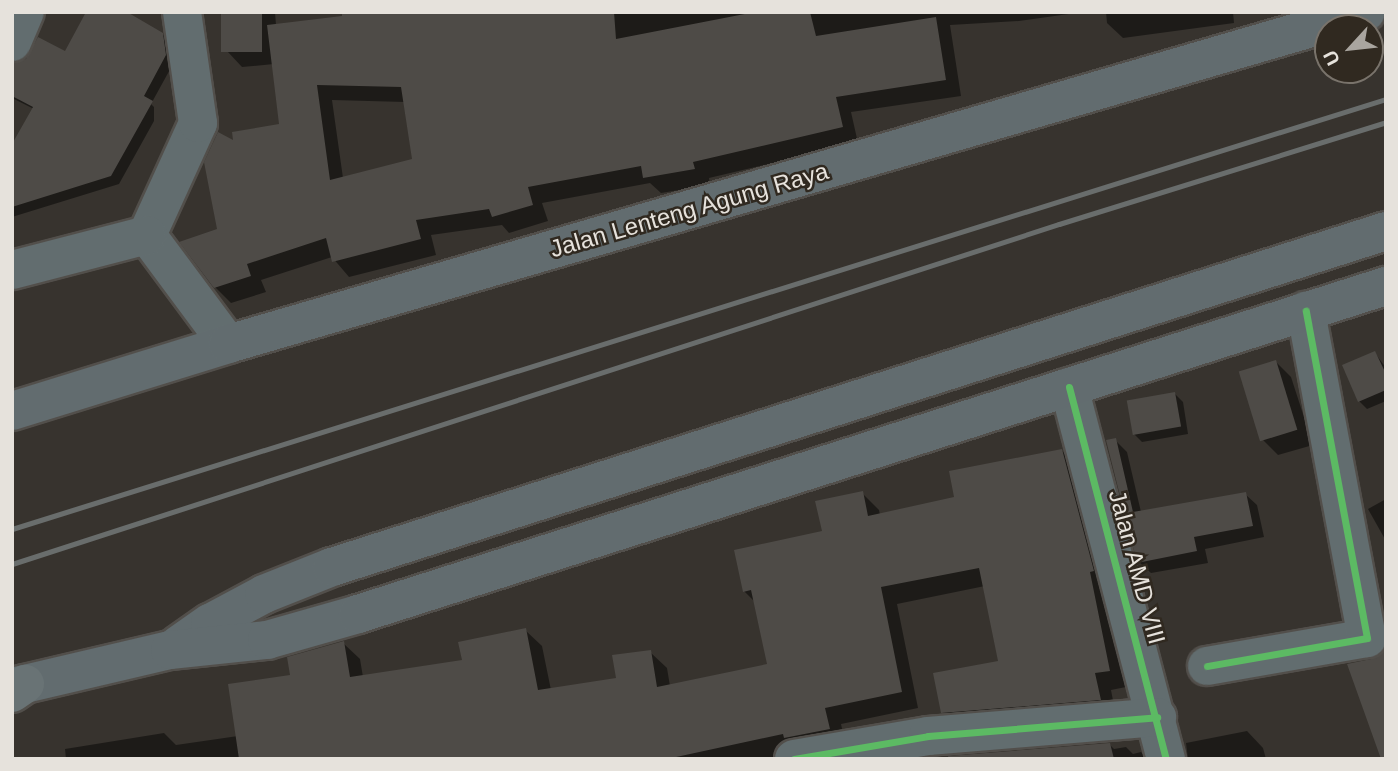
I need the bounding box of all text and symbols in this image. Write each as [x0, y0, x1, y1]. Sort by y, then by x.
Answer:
north arrow [1314, 14, 1384, 84]
text: U [1319, 47, 1344, 69]
street label: Jalan Lenteng Agung Raya [546, 156, 832, 264]
street label: Jalan AMD VIII [1102, 486, 1172, 648]

